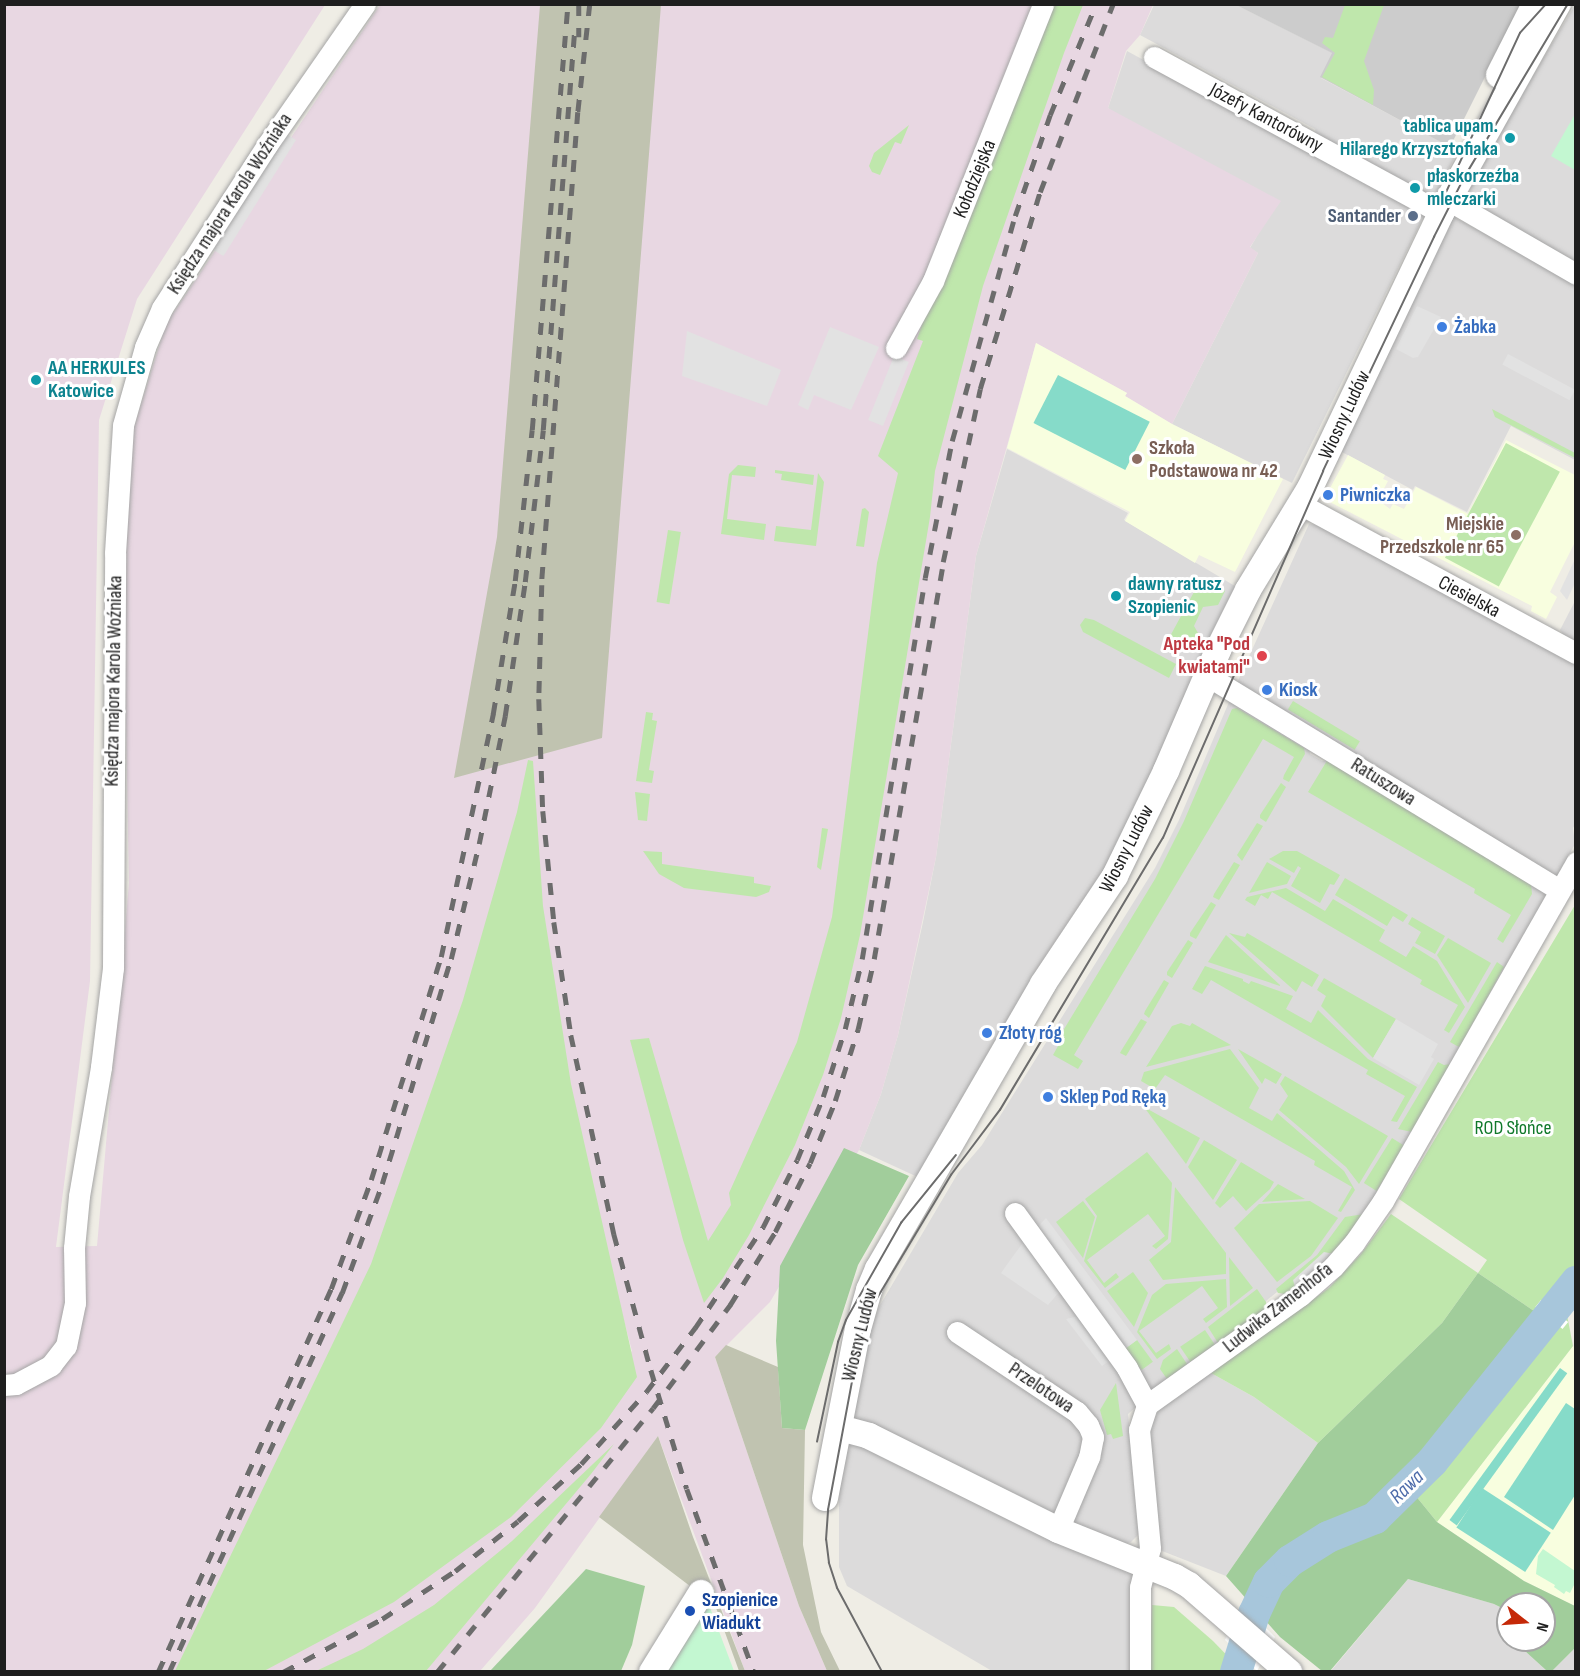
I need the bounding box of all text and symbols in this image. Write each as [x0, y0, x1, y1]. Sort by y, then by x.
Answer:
street label: Józefy Kantorówny [1205, 78, 1327, 158]
street label: Księdza majora Karola Woźniaka [162, 109, 298, 299]
place label: tablica upam. Hilarego Krzysztofiaka [1340, 114, 1498, 161]
marker: tablica upam. Hilarego Krzysztofiaka [1503, 131, 1517, 145]
street label: Kołodziejska [948, 136, 1002, 222]
place label: płaskorzeźba mleczarki [1427, 164, 1519, 211]
marker: płaskorzeźba mleczarki [1408, 181, 1422, 195]
place label: Santander [1328, 204, 1401, 228]
marker: Santander [1406, 209, 1420, 223]
place label: Żabka [1454, 315, 1496, 339]
marker: Żabka [1435, 320, 1449, 334]
place label: AA HERKULES Katowice [48, 356, 145, 403]
street label: Wiosny Ludów [1314, 367, 1376, 463]
marker: AA HERKULES Katowice [29, 373, 43, 387]
place label: Szkoła Podstawowa nr 42 [1149, 436, 1278, 483]
marker: Szkoła Podstawowa nr 42 [1130, 452, 1144, 466]
place label: Piwniczka [1340, 483, 1411, 507]
marker: Piwniczka [1321, 488, 1335, 502]
place label: Miejskie Przedszkole nr 65 [1380, 512, 1504, 559]
marker: Miejskie Przedszkole nr 65 [1509, 528, 1523, 542]
street label: Ciesielska [1434, 571, 1504, 623]
place label: dawny ratusz Szopienic [1128, 572, 1222, 619]
street label: Księdza majora Karola Woźniaka [100, 575, 128, 787]
marker: dawny ratusz Szopienic [1109, 589, 1123, 603]
place label: Apteka "Pod kwiatami" [1163, 632, 1250, 679]
marker: Apteka "Pod kwiatami" [1255, 649, 1269, 663]
place label: Kiosk [1279, 678, 1318, 702]
marker: Kiosk [1260, 683, 1274, 697]
street label: Ratuszowa [1346, 753, 1420, 811]
street label: Wiosny Ludów [1095, 801, 1159, 897]
place label: Złoty róg [999, 1021, 1062, 1045]
marker: Złoty róg [980, 1026, 994, 1040]
place label: Sklep Pod Ręką [1060, 1085, 1166, 1109]
marker: Sklep Pod Ręką [1041, 1090, 1055, 1104]
park label: ROD Słońce [1474, 1116, 1552, 1140]
street label: Ludwika Zamenhofa [1218, 1258, 1338, 1358]
street label: Wiosny Ludów [837, 1286, 883, 1384]
street label: Przelotowa [1004, 1357, 1078, 1419]
water label: Rawa [1385, 1465, 1429, 1509]
place label: Szopienice Wiadukt [702, 1588, 778, 1635]
north arrow [1496, 1592, 1556, 1652]
marker: Szopienice Wiadukt [683, 1604, 697, 1618]
text: N [1531, 1620, 1552, 1634]

